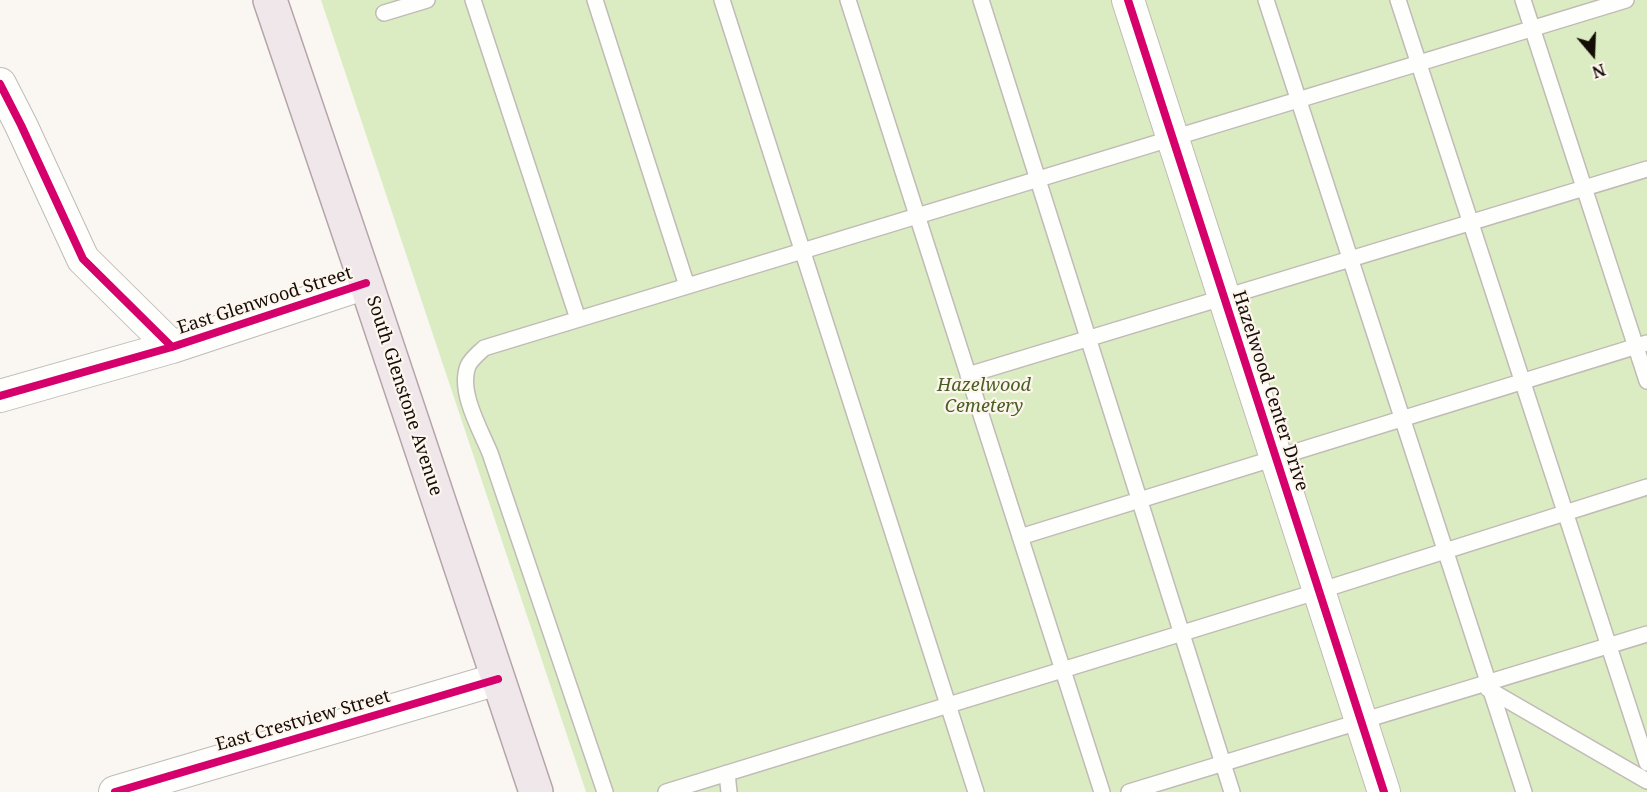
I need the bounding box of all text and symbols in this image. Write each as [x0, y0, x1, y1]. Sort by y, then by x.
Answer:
north arrow [1563, 24, 1623, 84]
text: N [1589, 59, 1608, 83]
street label: East Glenwood Street [175, 263, 355, 339]
street label: Hazelwood Center Drive [1227, 288, 1313, 494]
street label: South Glenstone Avenue [361, 293, 447, 499]
park label: Hazelwood Cemetery [937, 375, 1031, 418]
street label: East Crestview Street [213, 686, 393, 756]

